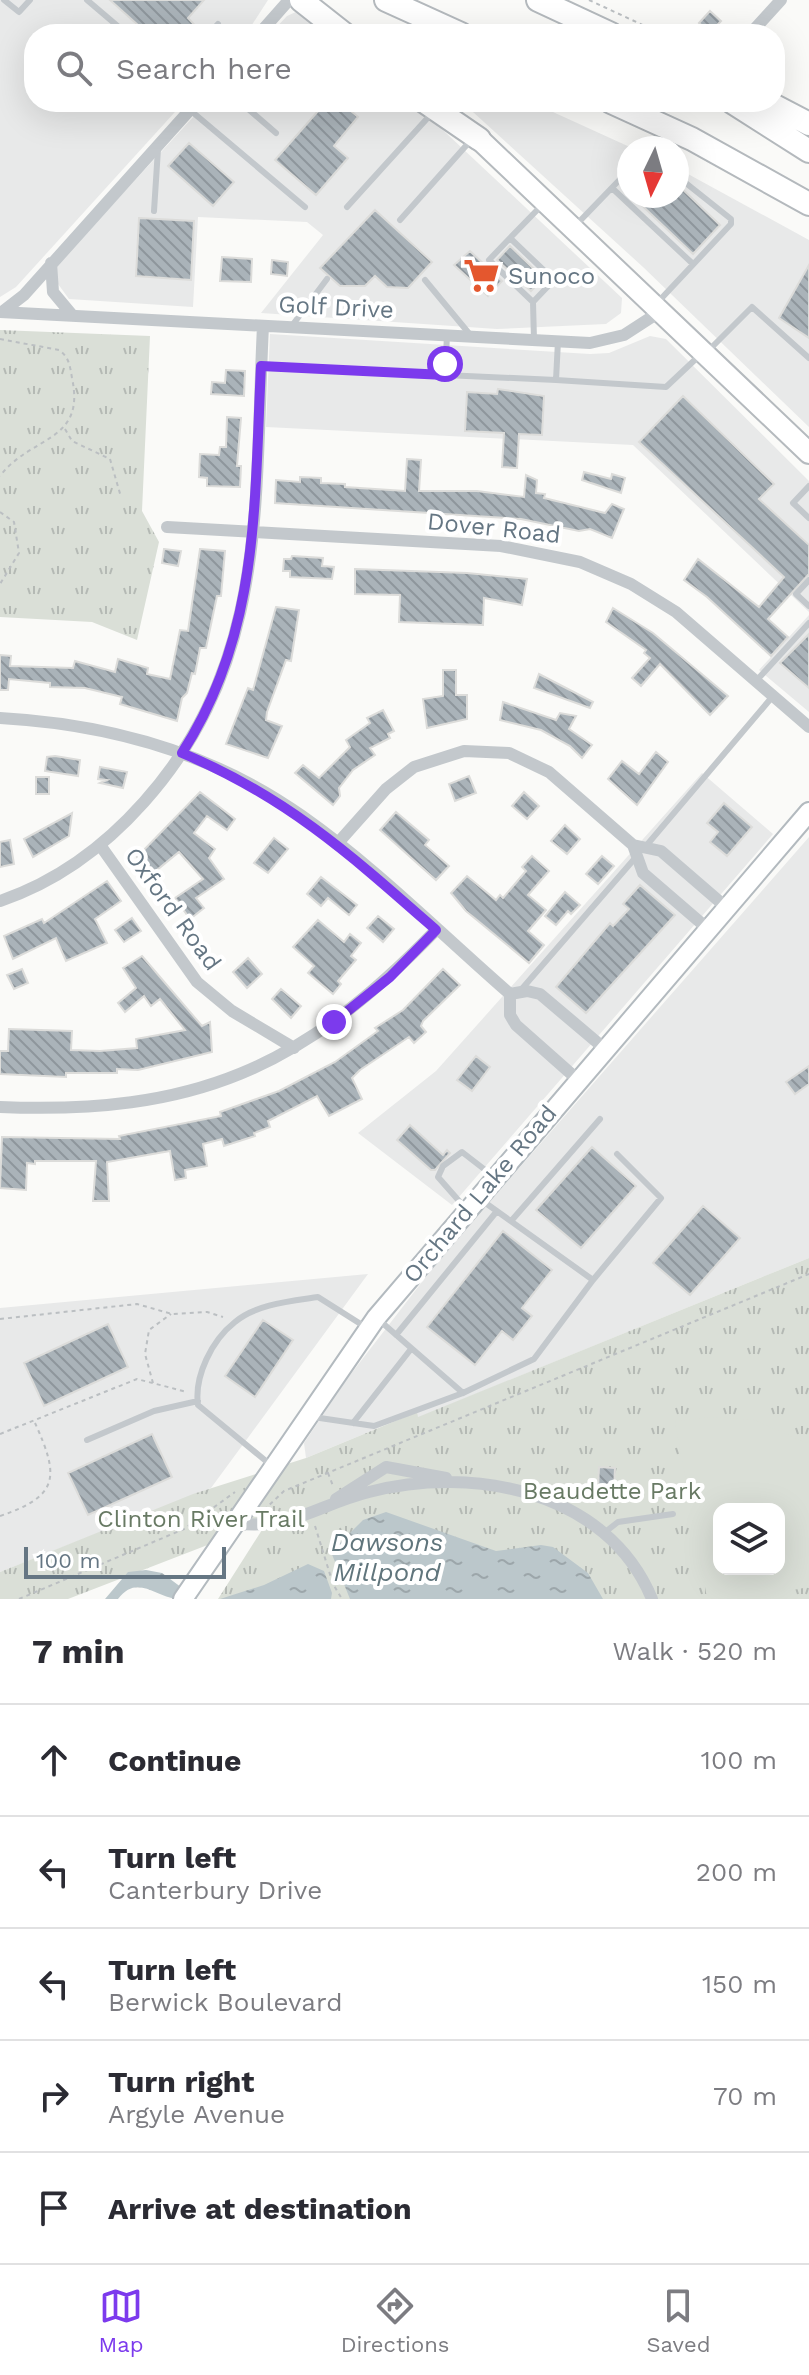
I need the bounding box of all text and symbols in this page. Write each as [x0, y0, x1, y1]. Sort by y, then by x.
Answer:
search box [24, 24, 785, 112]
icon: search [52, 46, 96, 90]
text: Search here [116, 51, 292, 86]
north arrow [617, 136, 689, 208]
supermarket icon: Sunoco [463, 257, 501, 295]
place label: Sunoco [508, 262, 595, 290]
street label: Golf Drive [278, 290, 394, 324]
route start [427, 346, 463, 382]
street label: Dover Road [426, 507, 562, 549]
street label: Oxford Road [119, 842, 227, 976]
route end [316, 1004, 352, 1040]
street label: Orchard Lake Road [397, 1099, 563, 1289]
park label: Beaudette Park [523, 1477, 702, 1505]
map controls [713, 1503, 785, 1575]
button: layers [713, 1503, 785, 1575]
park label: Clinton River Trail [97, 1505, 305, 1533]
water label: Dawsons Millpond [331, 1527, 443, 1587]
scale bar [24, 1543, 226, 1579]
text: 100 m [36, 1548, 100, 1573]
text: 7 min [32, 1631, 125, 1671]
text: Walk · 520 m [612, 1636, 777, 1666]
icon: ahead [32, 1738, 76, 1782]
text: Continue [108, 1743, 241, 1778]
text: 100 m [701, 1745, 777, 1775]
text: Turn left [108, 1840, 236, 1875]
icon: left [32, 1850, 76, 1894]
text: 200 m [696, 1857, 777, 1887]
text: Canterbury Drive [108, 1875, 322, 1905]
text: Turn left [108, 1952, 236, 1987]
icon: left [32, 1962, 76, 2006]
text: 150 m [702, 1969, 777, 1999]
text: Berwick Boulevard [108, 1987, 342, 2017]
text: Turn right [108, 2064, 254, 2099]
icon: right [32, 2074, 76, 2118]
text: 70 m [713, 2081, 777, 2111]
text: Argyle Avenue [108, 2099, 285, 2129]
icon: arrive [32, 2186, 76, 2230]
text: Arrive at destination [108, 2191, 412, 2226]
tab: Map [99, 2284, 143, 2357]
tab: Directions [341, 2284, 449, 2357]
tab: Saved [647, 2284, 710, 2357]

